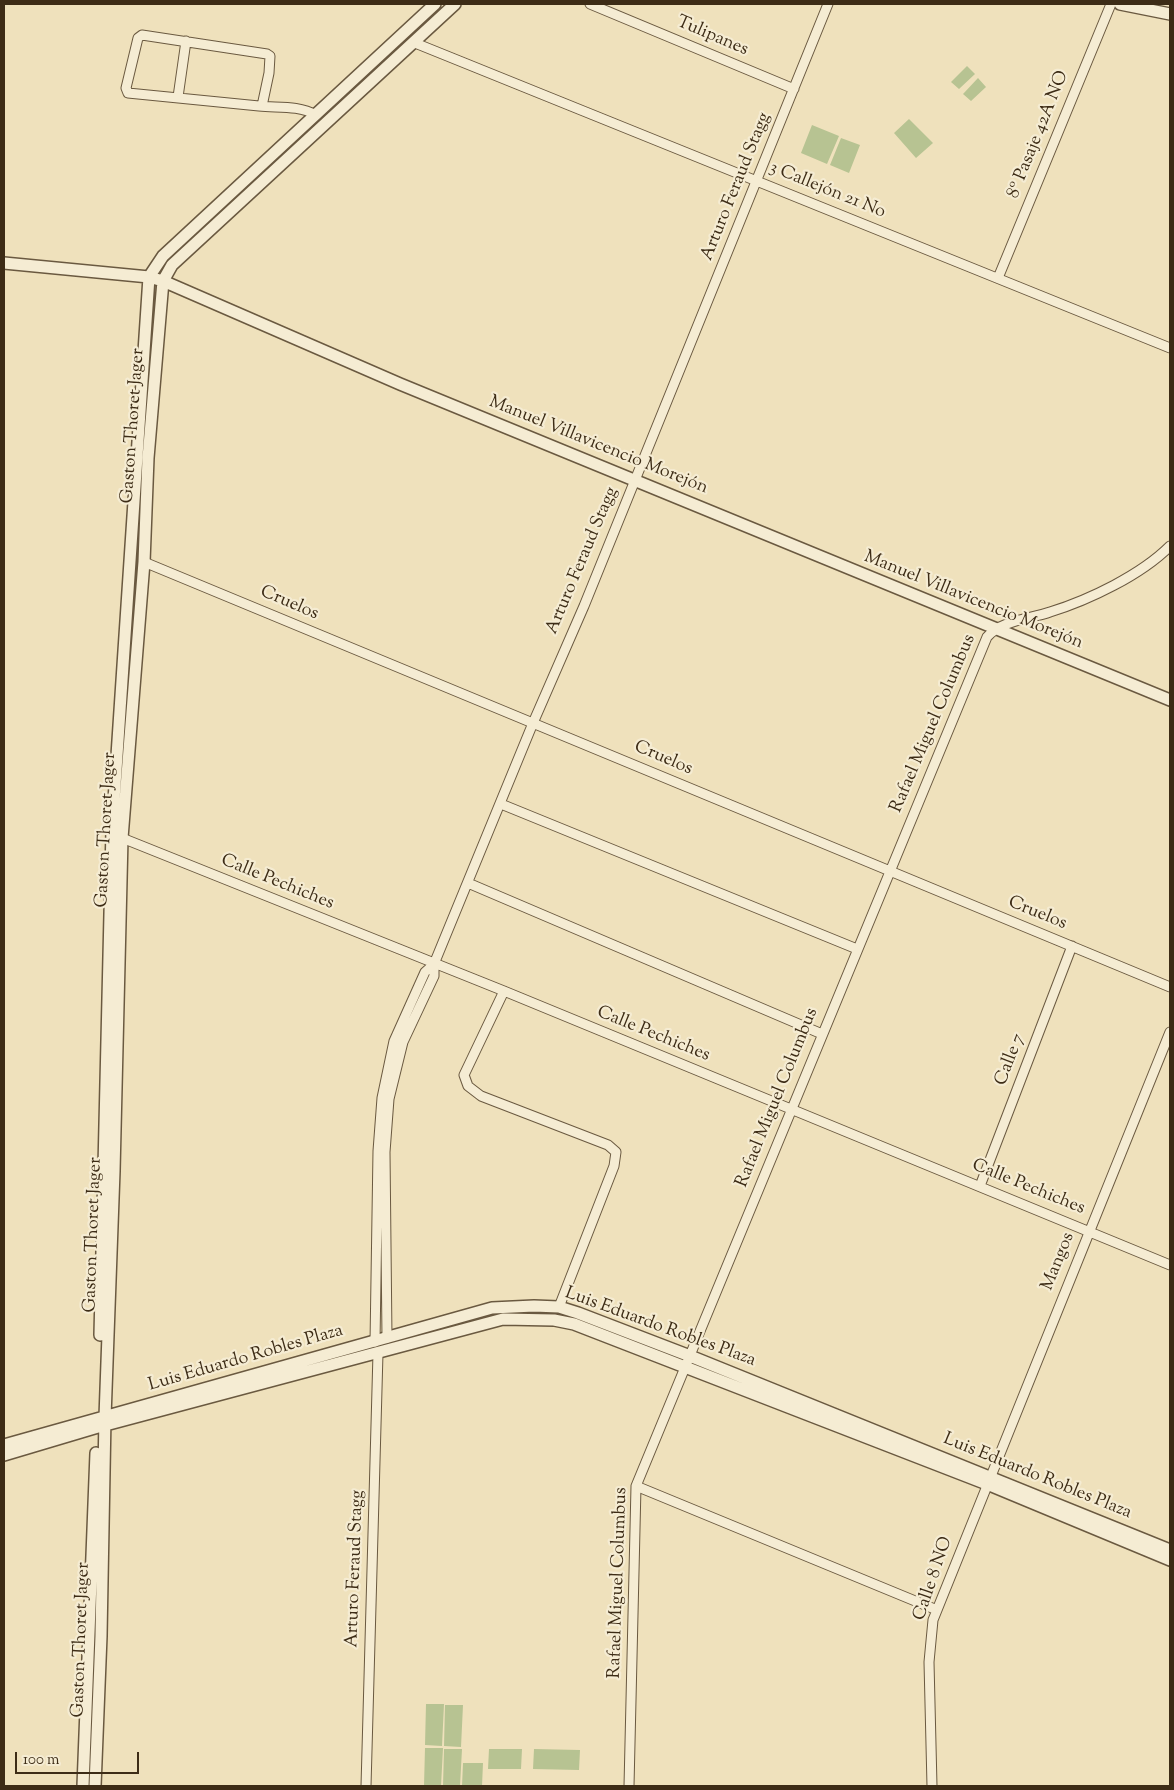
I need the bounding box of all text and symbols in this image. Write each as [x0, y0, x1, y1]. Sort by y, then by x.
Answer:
street label: Tulipanes [673, 12, 751, 62]
street label: 8º Pasaje 42A NO [1004, 68, 1074, 202]
street label: Arturo Feraud Stagg [697, 110, 777, 264]
street label: 3 Callejón 21 No [766, 158, 888, 224]
street label: Gaston Thoret Jager [118, 348, 150, 504]
street label: Manuel Villavicencio Morejón [485, 392, 711, 500]
street label: Arturo Feraud Stagg [542, 484, 624, 638]
street label: Manuel Villavicencio Morejón [860, 547, 1086, 655]
street label: Cruelos [257, 582, 321, 626]
street label: Rafael Miguel Columbus [887, 632, 981, 816]
street label: Cruelos [631, 737, 695, 781]
street label: Gaston Thoret Jager [92, 752, 122, 908]
street label: Calle Pechiches [217, 851, 337, 915]
street label: Cruelos [1004, 892, 1070, 936]
street label: Calle Pechiches [593, 1003, 713, 1067]
street label: Rafael Miguel Columbus [732, 1005, 824, 1191]
street label: Calle 7 [991, 1031, 1031, 1089]
street label: Calle Pechiches [968, 1156, 1088, 1220]
street label: Gaston Thoret Jager [80, 1157, 108, 1313]
street label: Mangos [1038, 1230, 1080, 1294]
street label: Luis Eduardo Robles Plaza [562, 1283, 758, 1373]
street label: Luis Eduardo Robles Plaza [146, 1321, 346, 1397]
street label: Luis Eduardo Robles Plaza [940, 1429, 1134, 1525]
street label: Rafael Miguel Columbus [605, 1487, 633, 1679]
street label: Arturo Feraud Stagg [342, 1490, 370, 1648]
street label: Calle 8 NO [910, 1534, 958, 1624]
street label: Gaston Thoret Jager [68, 1562, 96, 1718]
scale bar [18, 1742, 141, 1774]
text: 100 m [23, 1750, 59, 1771]

